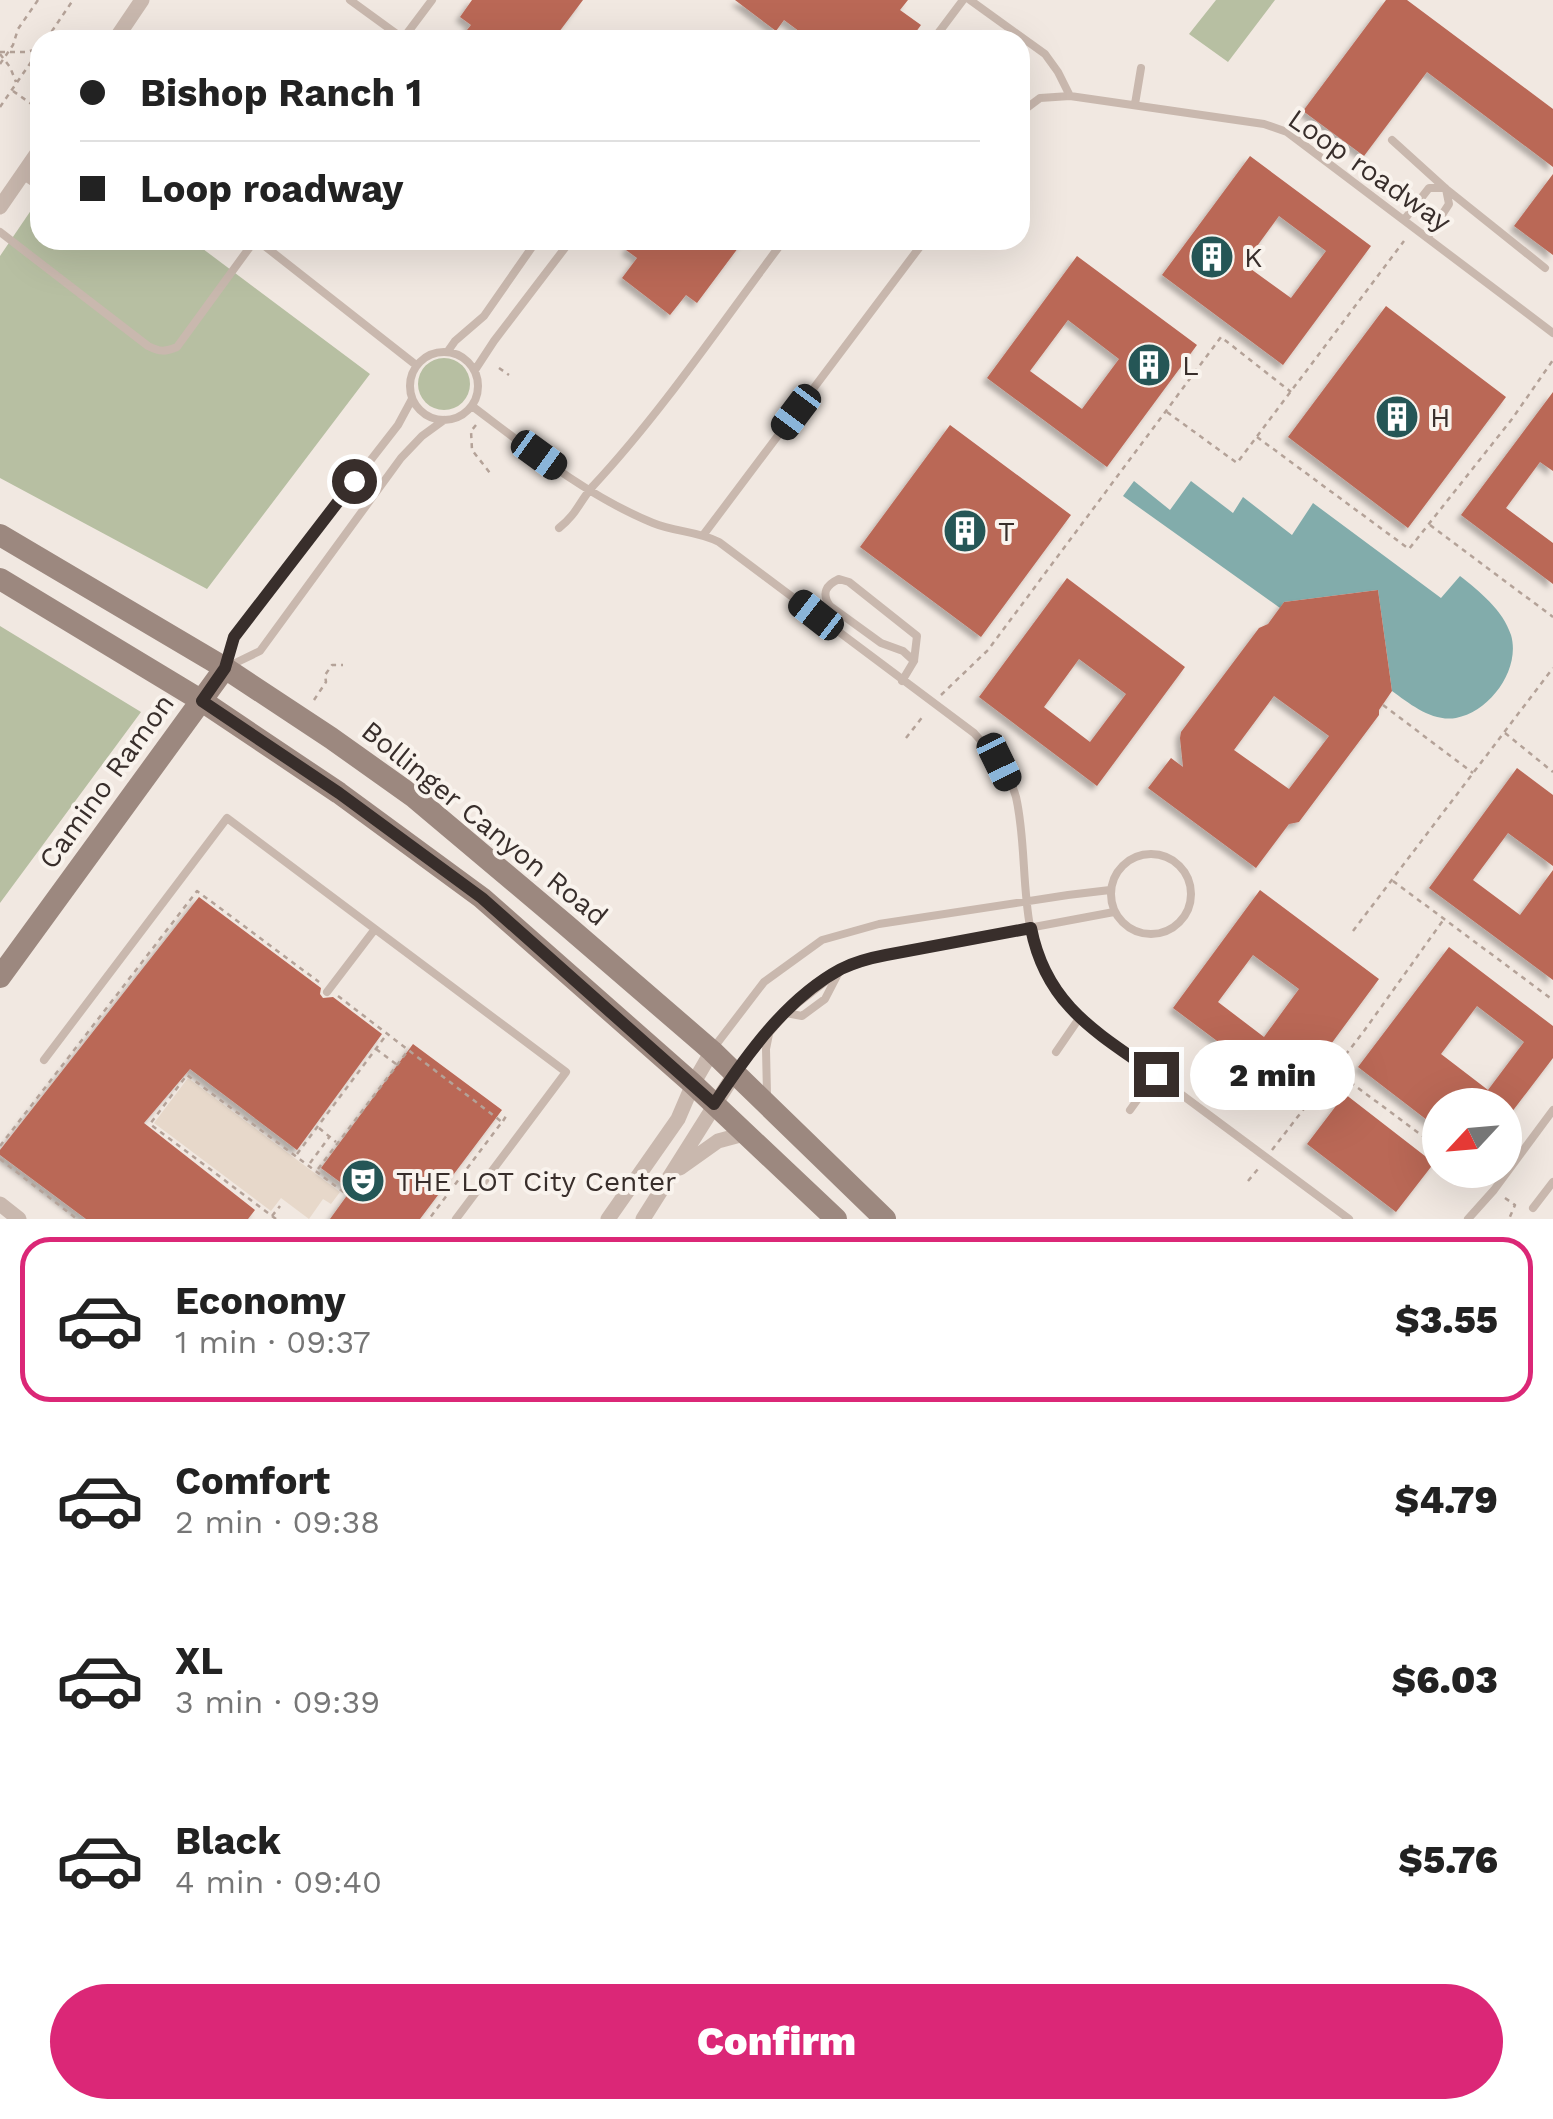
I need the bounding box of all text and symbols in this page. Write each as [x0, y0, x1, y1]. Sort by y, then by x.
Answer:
text: Bishop Ranch 1 [140, 71, 422, 115]
street label: Loop roadway [1282, 102, 1458, 239]
text: Loop roadway [140, 167, 403, 211]
building icon: K [1189, 234, 1235, 280]
place label: K [1244, 241, 1262, 274]
building icon: L [1126, 342, 1172, 388]
place label: L [1182, 349, 1199, 382]
car [766, 379, 826, 445]
building icon: H [1374, 394, 1420, 440]
place label: H [1430, 401, 1451, 434]
car [506, 425, 572, 485]
route start [332, 459, 377, 504]
building icon: T [942, 508, 988, 554]
place label: T [998, 515, 1015, 548]
car [783, 585, 849, 645]
street label: Camino Ramon [32, 687, 181, 875]
street label: Bollinger Canyon Road [355, 714, 614, 933]
car [972, 728, 1026, 796]
callout: 2 min [1191, 1039, 1356, 1109]
route end [1134, 1052, 1179, 1097]
text: 2 min [1229, 1056, 1316, 1094]
north arrow [1422, 1088, 1522, 1188]
map controls [1422, 1088, 1522, 1188]
theatre icon: THE LOT City Center [340, 1158, 386, 1204]
place label: THE LOT City Center [396, 1165, 677, 1198]
icon: car [55, 1275, 145, 1365]
text: Economy [175, 1279, 346, 1323]
text: $3.55 [1395, 1298, 1498, 1342]
text: 1 min · 09:37 [175, 1323, 371, 1361]
icon: car [55, 1455, 145, 1545]
text: Comfort [175, 1459, 330, 1503]
text: $4.79 [1395, 1478, 1498, 1522]
text: 2 min · 09:38 [175, 1503, 380, 1541]
icon: car [55, 1635, 145, 1725]
text: XL [175, 1639, 223, 1683]
text: $6.03 [1391, 1658, 1498, 1702]
text: 3 min · 09:39 [175, 1683, 380, 1721]
icon: car [55, 1815, 145, 1905]
text: Black [175, 1819, 281, 1863]
text: $5.76 [1398, 1838, 1498, 1882]
text: 4 min · 09:40 [175, 1863, 382, 1901]
button: Confirm [50, 1984, 1503, 2099]

